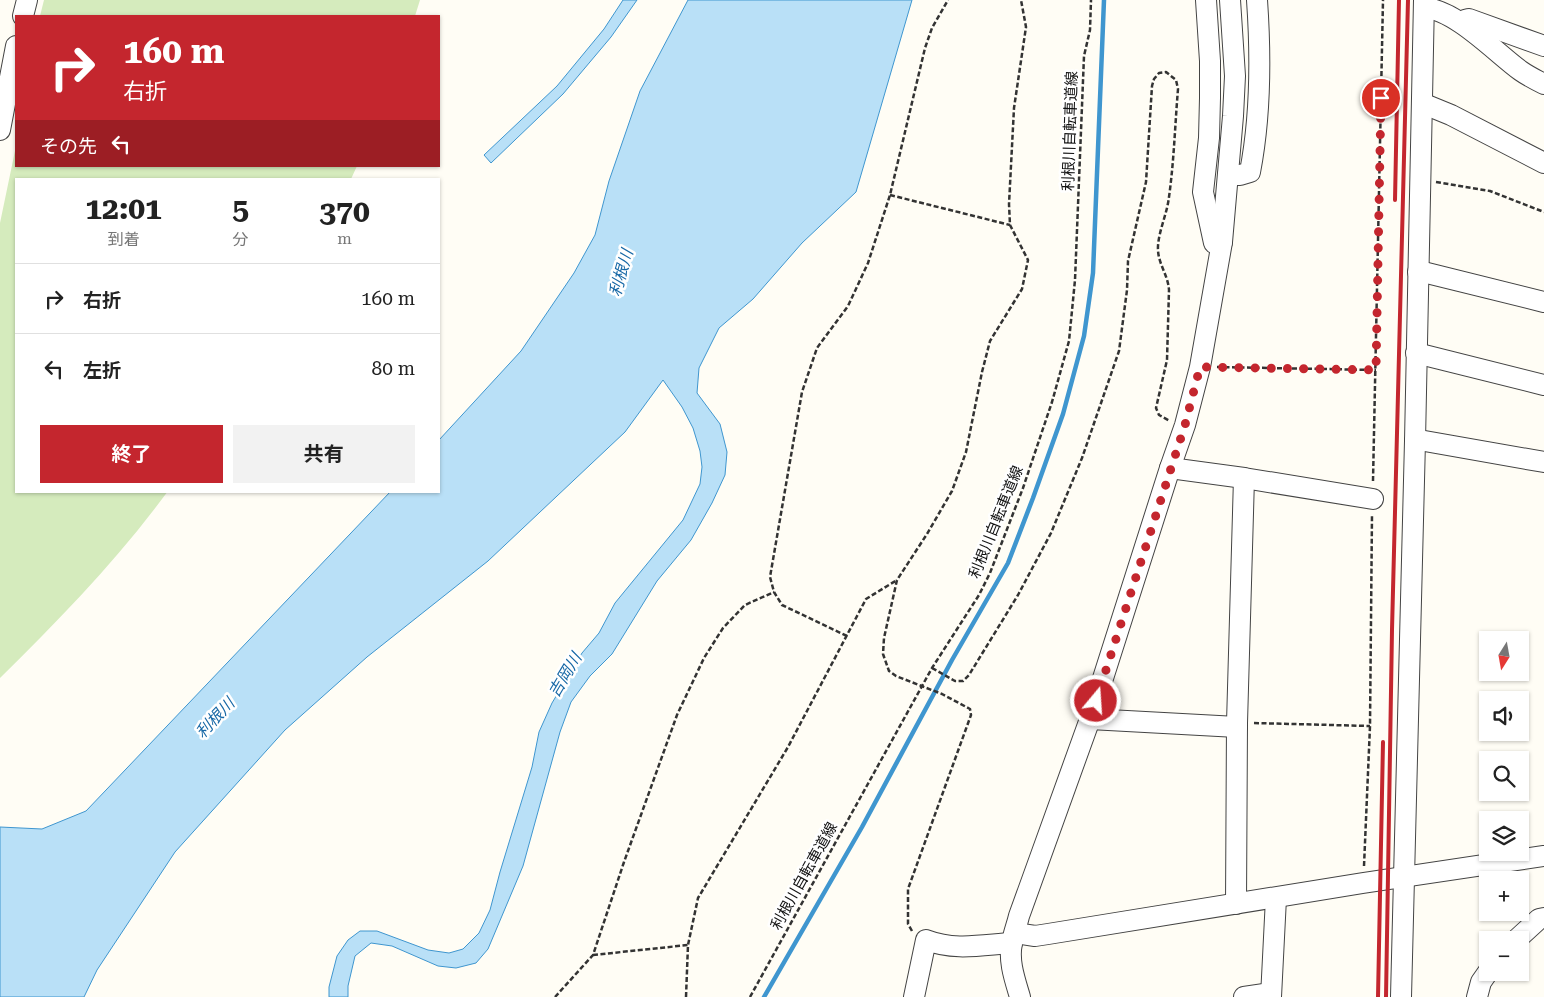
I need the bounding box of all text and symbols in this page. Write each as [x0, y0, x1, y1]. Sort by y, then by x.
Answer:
text: 160 m [123, 31, 224, 72]
icon: right [40, 35, 105, 100]
street label: 利根川自転車道線 [1059, 71, 1081, 191]
pin [1360, 77, 1402, 119]
text: 右折 [123, 79, 167, 104]
icon: arrive [1367, 84, 1395, 112]
icon: left [107, 130, 135, 158]
text: その先 [40, 135, 97, 158]
text: 12:01 [85, 191, 162, 226]
text: 5 [232, 191, 249, 226]
text: 370 [319, 194, 370, 229]
text: m [337, 229, 352, 248]
text: 到着 [108, 230, 140, 249]
text: 分 [233, 230, 249, 249]
water label: 利根川 [605, 245, 637, 299]
icon: right [40, 285, 68, 313]
text: 160 m [361, 287, 415, 310]
text: 右折 [83, 289, 121, 312]
icon: left [40, 355, 68, 383]
text: 80 m [372, 357, 415, 380]
text: 左折 [83, 359, 121, 382]
button: 終了 [40, 425, 223, 483]
button: 共有 [233, 425, 415, 483]
street label: 利根川自転車道線 [965, 463, 1027, 581]
north arrow [1479, 631, 1529, 681]
map controls [1479, 631, 1529, 981]
water label: 吉岡川 [544, 648, 587, 700]
position arrow [1069, 674, 1121, 726]
button: sound [1479, 691, 1529, 741]
water label: 利根川 [192, 693, 240, 742]
button: search [1479, 751, 1529, 801]
button: layers [1479, 811, 1529, 861]
street label: 利根川自転車道線 [767, 819, 841, 933]
button: + [1479, 871, 1529, 921]
button: − [1479, 931, 1529, 981]

